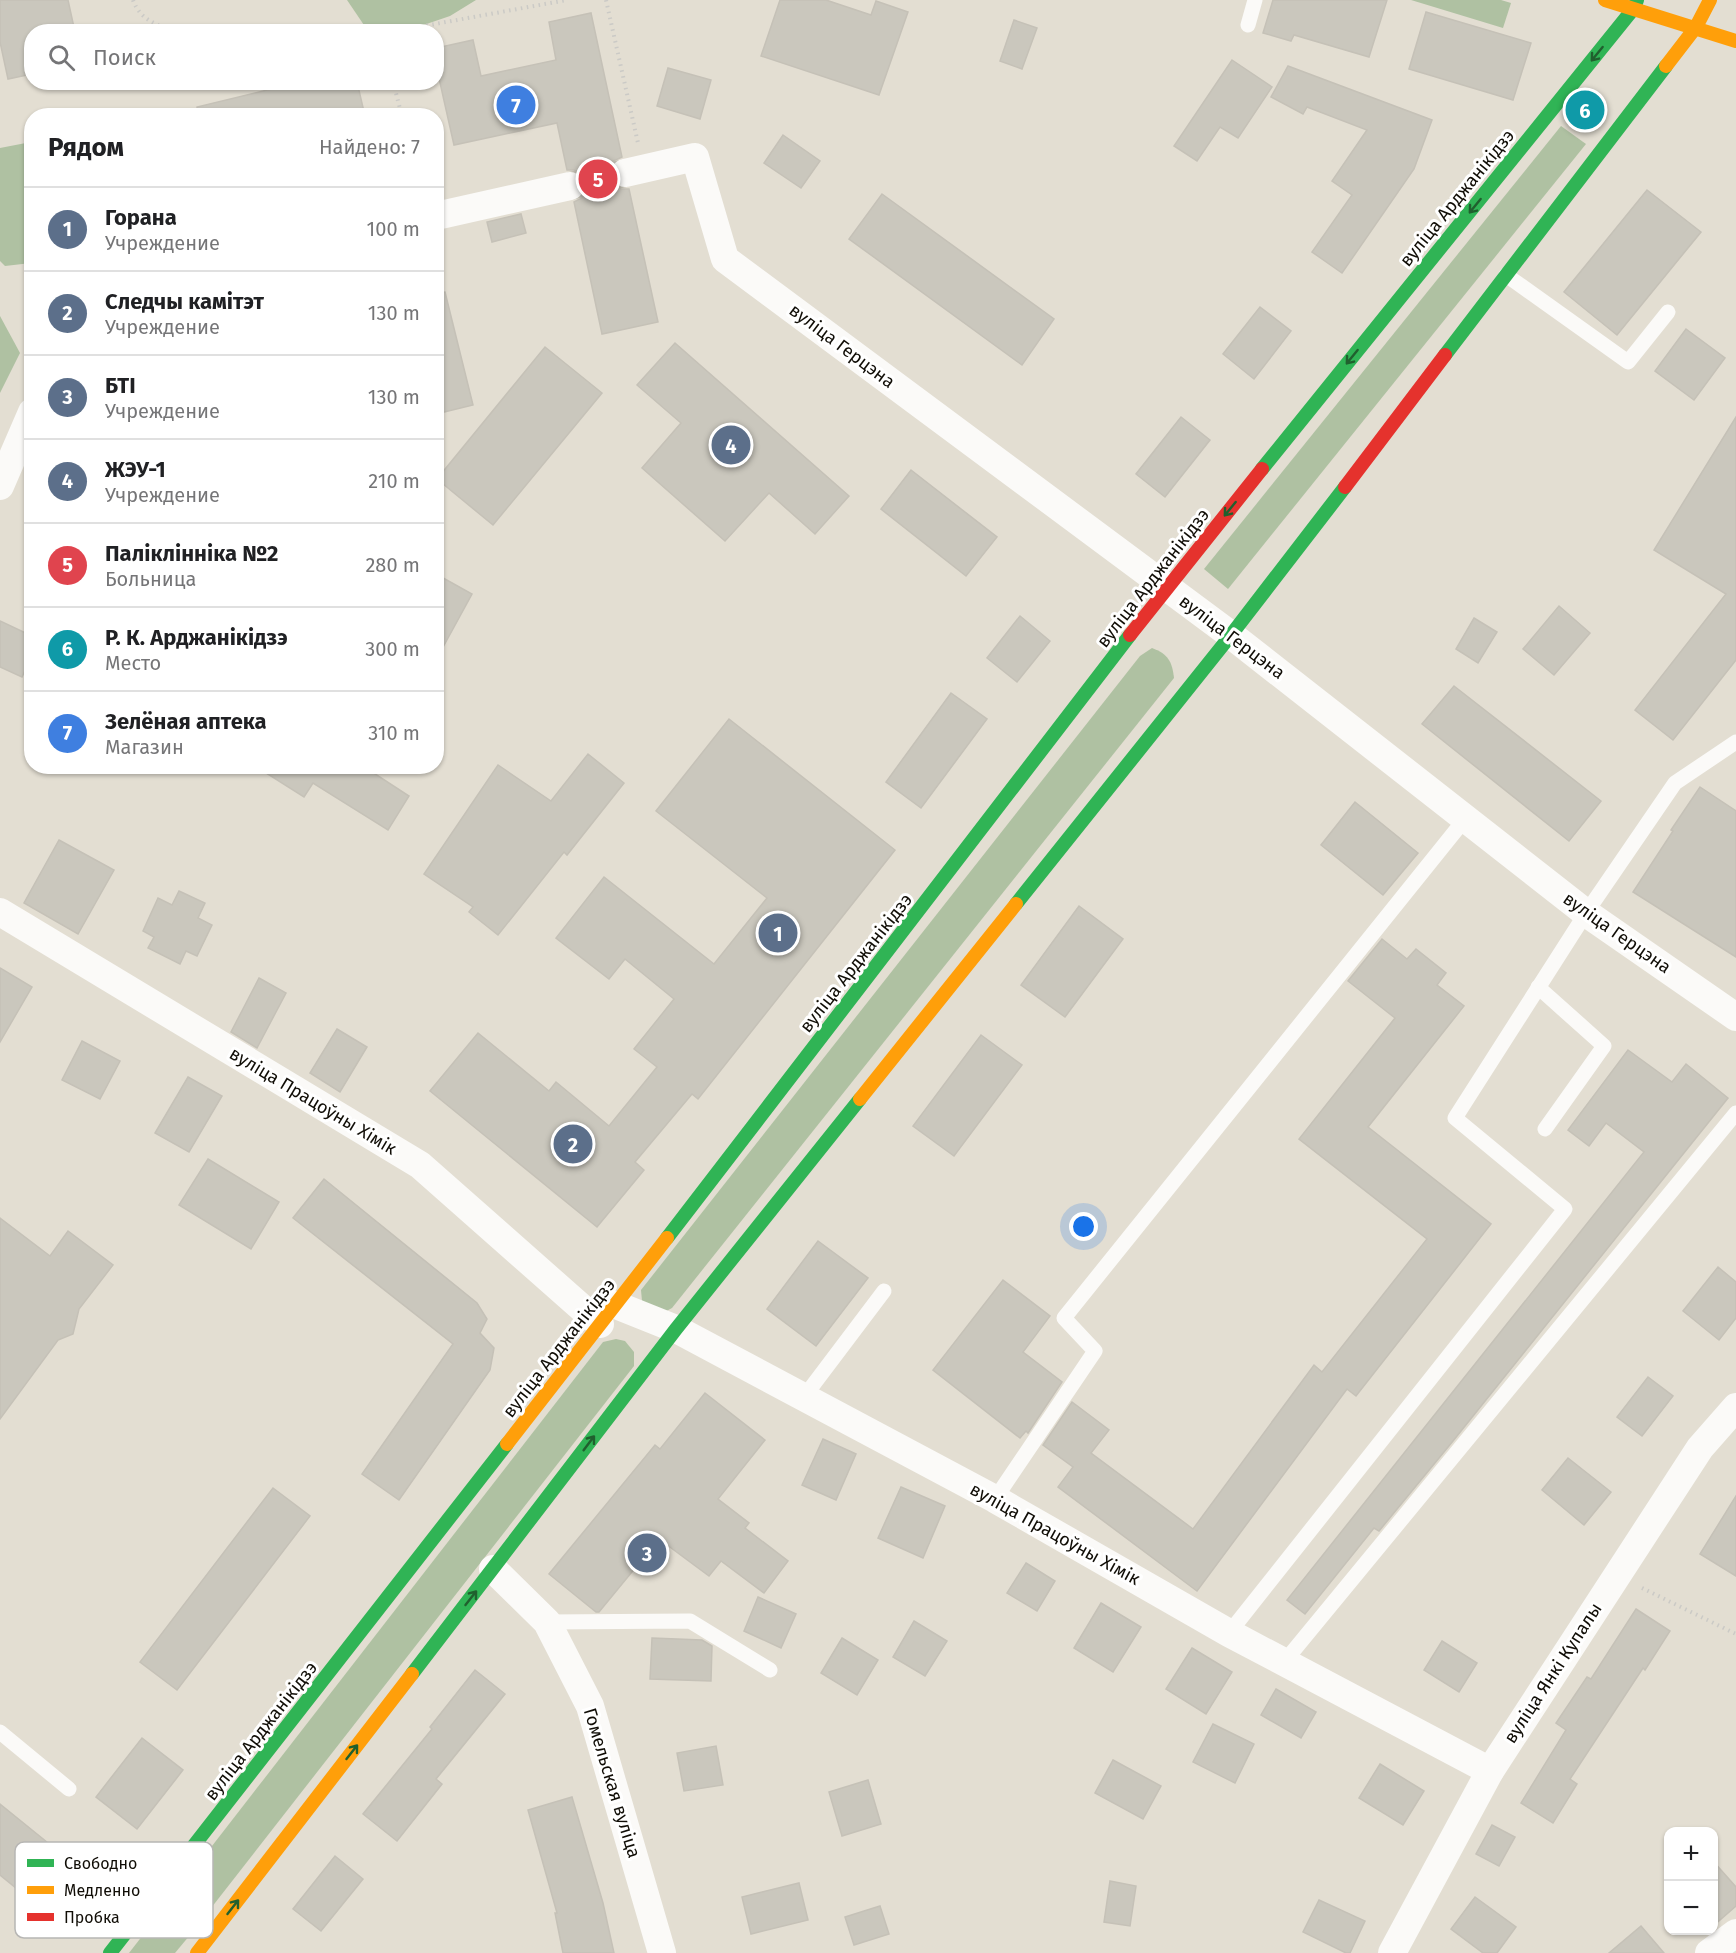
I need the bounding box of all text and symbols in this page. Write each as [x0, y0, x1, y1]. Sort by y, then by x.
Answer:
search box [24, 24, 444, 90]
icon: search [45, 41, 78, 74]
text: Поиск [93, 44, 156, 71]
one-way arrow [1590, 46, 1604, 61]
pin: 7 [496, 82, 536, 128]
pin: 6 [1566, 88, 1604, 132]
street label: вуліца Арджанікідзэ [1395, 125, 1519, 271]
text: Рядом [48, 132, 124, 163]
text: Найдено: 7 [319, 135, 420, 159]
pin: 5 [578, 156, 618, 201]
one-way arrow [1468, 197, 1481, 213]
text: Горана [105, 204, 177, 231]
text: 1 [63, 217, 72, 241]
text: 100 m [367, 217, 420, 241]
text: Учреждение [105, 231, 220, 255]
text: Следчы камітэт [105, 288, 264, 315]
street label: вуліца Герцэна [785, 299, 899, 393]
text: 2 [62, 301, 73, 325]
text: 130 m [368, 301, 420, 325]
text: Учреждение [105, 315, 220, 339]
one-way arrow [1346, 349, 1359, 365]
text: БТІ [105, 372, 136, 399]
text: 3 [62, 385, 73, 409]
text: 130 m [368, 385, 420, 409]
text: Учреждение [105, 399, 220, 423]
pin: 4 [712, 422, 750, 468]
text: ЖЭУ-1 [105, 456, 166, 483]
text: 4 [62, 469, 73, 493]
text: 210 m [368, 469, 420, 493]
text: Учреждение [105, 483, 220, 507]
one-way arrow [1223, 501, 1236, 517]
street label: вуліца Арджанікідзэ [1092, 504, 1214, 652]
text: Паліклінніка №2 [105, 540, 279, 567]
text: 5 [62, 553, 73, 577]
text: 280 m [365, 553, 420, 577]
text: Больница [105, 567, 196, 591]
street label: вуліца Герцэна [1175, 590, 1289, 684]
text: Р. К. Арджанікідзэ [105, 624, 288, 651]
text: 6 [62, 637, 73, 661]
text: 300 m [365, 637, 420, 661]
text: Место [105, 651, 161, 675]
text: Зелёная аптека [105, 708, 267, 735]
text: 7 [63, 721, 72, 745]
text: 310 m [368, 721, 420, 745]
text: Магазин [105, 735, 184, 759]
street label: вуліца Герцэна [1559, 888, 1675, 978]
street label: вуліца Арджанікідзэ [795, 889, 917, 1037]
pin: 1 [758, 910, 798, 956]
street label: вуліца Працоўны Хімік [225, 1042, 401, 1160]
pin: 2 [554, 1122, 592, 1166]
your location [1069, 1212, 1098, 1241]
street label: вуліца Арджанікідзэ [498, 1274, 620, 1422]
one-way arrow [583, 1435, 596, 1451]
street label: вуліца Працоўны Хімік [966, 1478, 1144, 1590]
pin: 3 [628, 1530, 666, 1576]
one-way arrow [465, 1590, 478, 1606]
street label: вуліца Янкі Купалы [1499, 1599, 1607, 1747]
street label: вуліца Арджанікідзэ [200, 1657, 322, 1805]
street label: Гомельская вуліца [579, 1705, 645, 1861]
one-way arrow [345, 1745, 358, 1761]
map controls [1664, 1827, 1718, 1935]
button: + [1664, 1827, 1718, 1881]
legend [15, 1842, 213, 1938]
text: Свободно [64, 1854, 137, 1873]
text: Медленно [64, 1881, 140, 1900]
button: − [1664, 1881, 1718, 1935]
one-way arrow [226, 1899, 239, 1915]
text: Пробка [64, 1908, 120, 1927]

